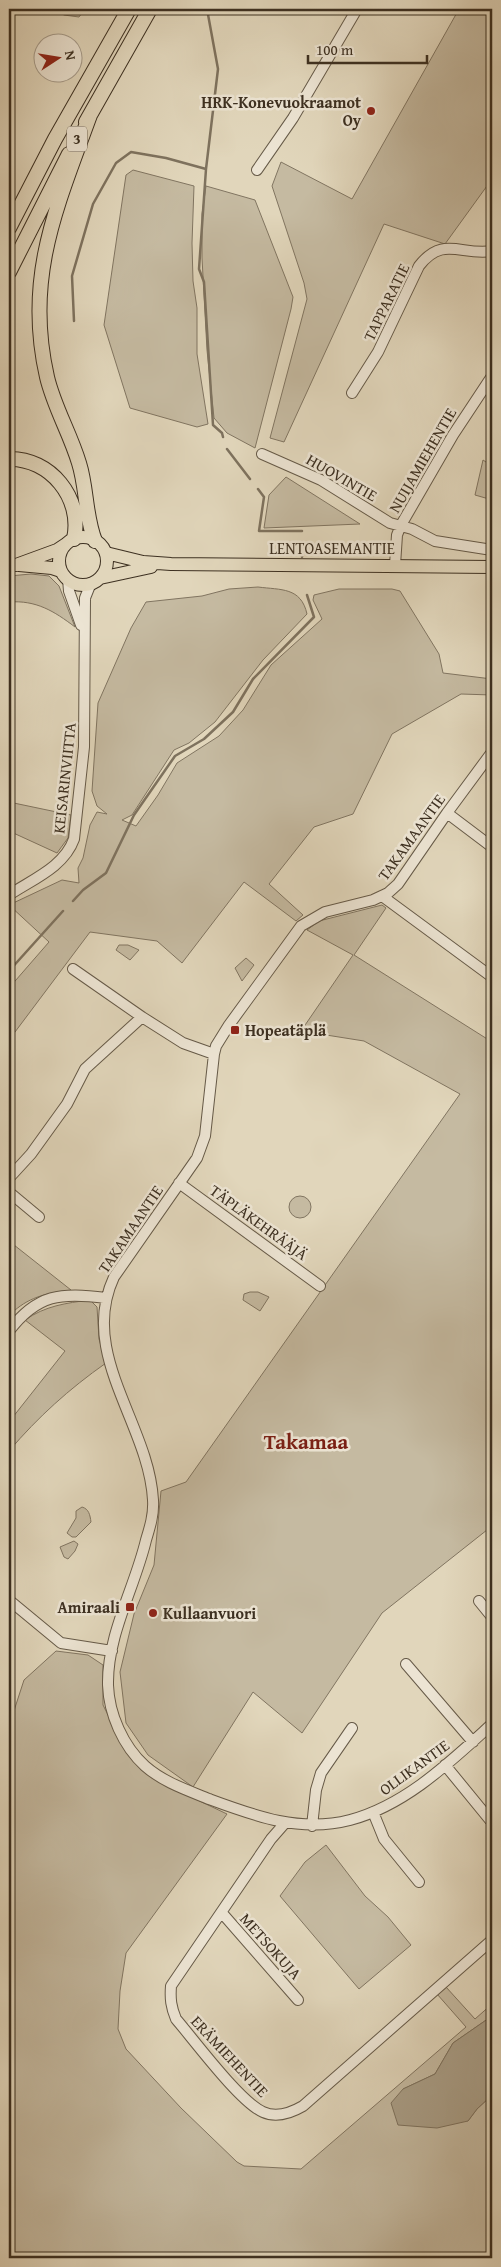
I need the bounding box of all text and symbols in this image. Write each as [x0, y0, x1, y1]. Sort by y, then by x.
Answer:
north arrow [32, 32, 82, 82]
scale bar [308, 32, 427, 64]
text: 100 m [316, 39, 354, 60]
text: N [60, 49, 82, 63]
place label: HRK-Konevuokraamot Oy [201, 90, 362, 132]
marker: HRK-Konevuokraamot Oy [365, 105, 377, 117]
road number: 3 [67, 126, 87, 152]
street label: TAPPARATIE [357, 259, 415, 345]
street label: NUIJAMIEHENTIE [382, 403, 462, 517]
street label: HUOVINTIE [302, 447, 382, 507]
street label: LENTOASEMANTIE [269, 536, 395, 560]
street label: KEISARINVIITTA [46, 721, 82, 835]
street label: TAKAMAANTIE [371, 789, 451, 885]
place label: Hopeatäplä [245, 1018, 327, 1042]
marker: Hopeatäplä [229, 1024, 241, 1036]
street label: TÄPLÄKEHRÄÄJÄ [205, 1178, 313, 1266]
street label: TAKAMAANTIE [92, 1180, 168, 1278]
district label: Takamaa [264, 1426, 349, 1457]
place label: Amiraali [58, 1595, 120, 1619]
marker: Amiraali [124, 1601, 136, 1613]
place label: Kullaanvuori [163, 1601, 256, 1625]
marker: Kullaanvuori [147, 1607, 159, 1619]
street label: OLLIKANTIE [374, 1733, 454, 1801]
street label: METSOKUJA [234, 1907, 308, 1985]
street label: ERÄMIEHENTIE [186, 2010, 274, 2102]

